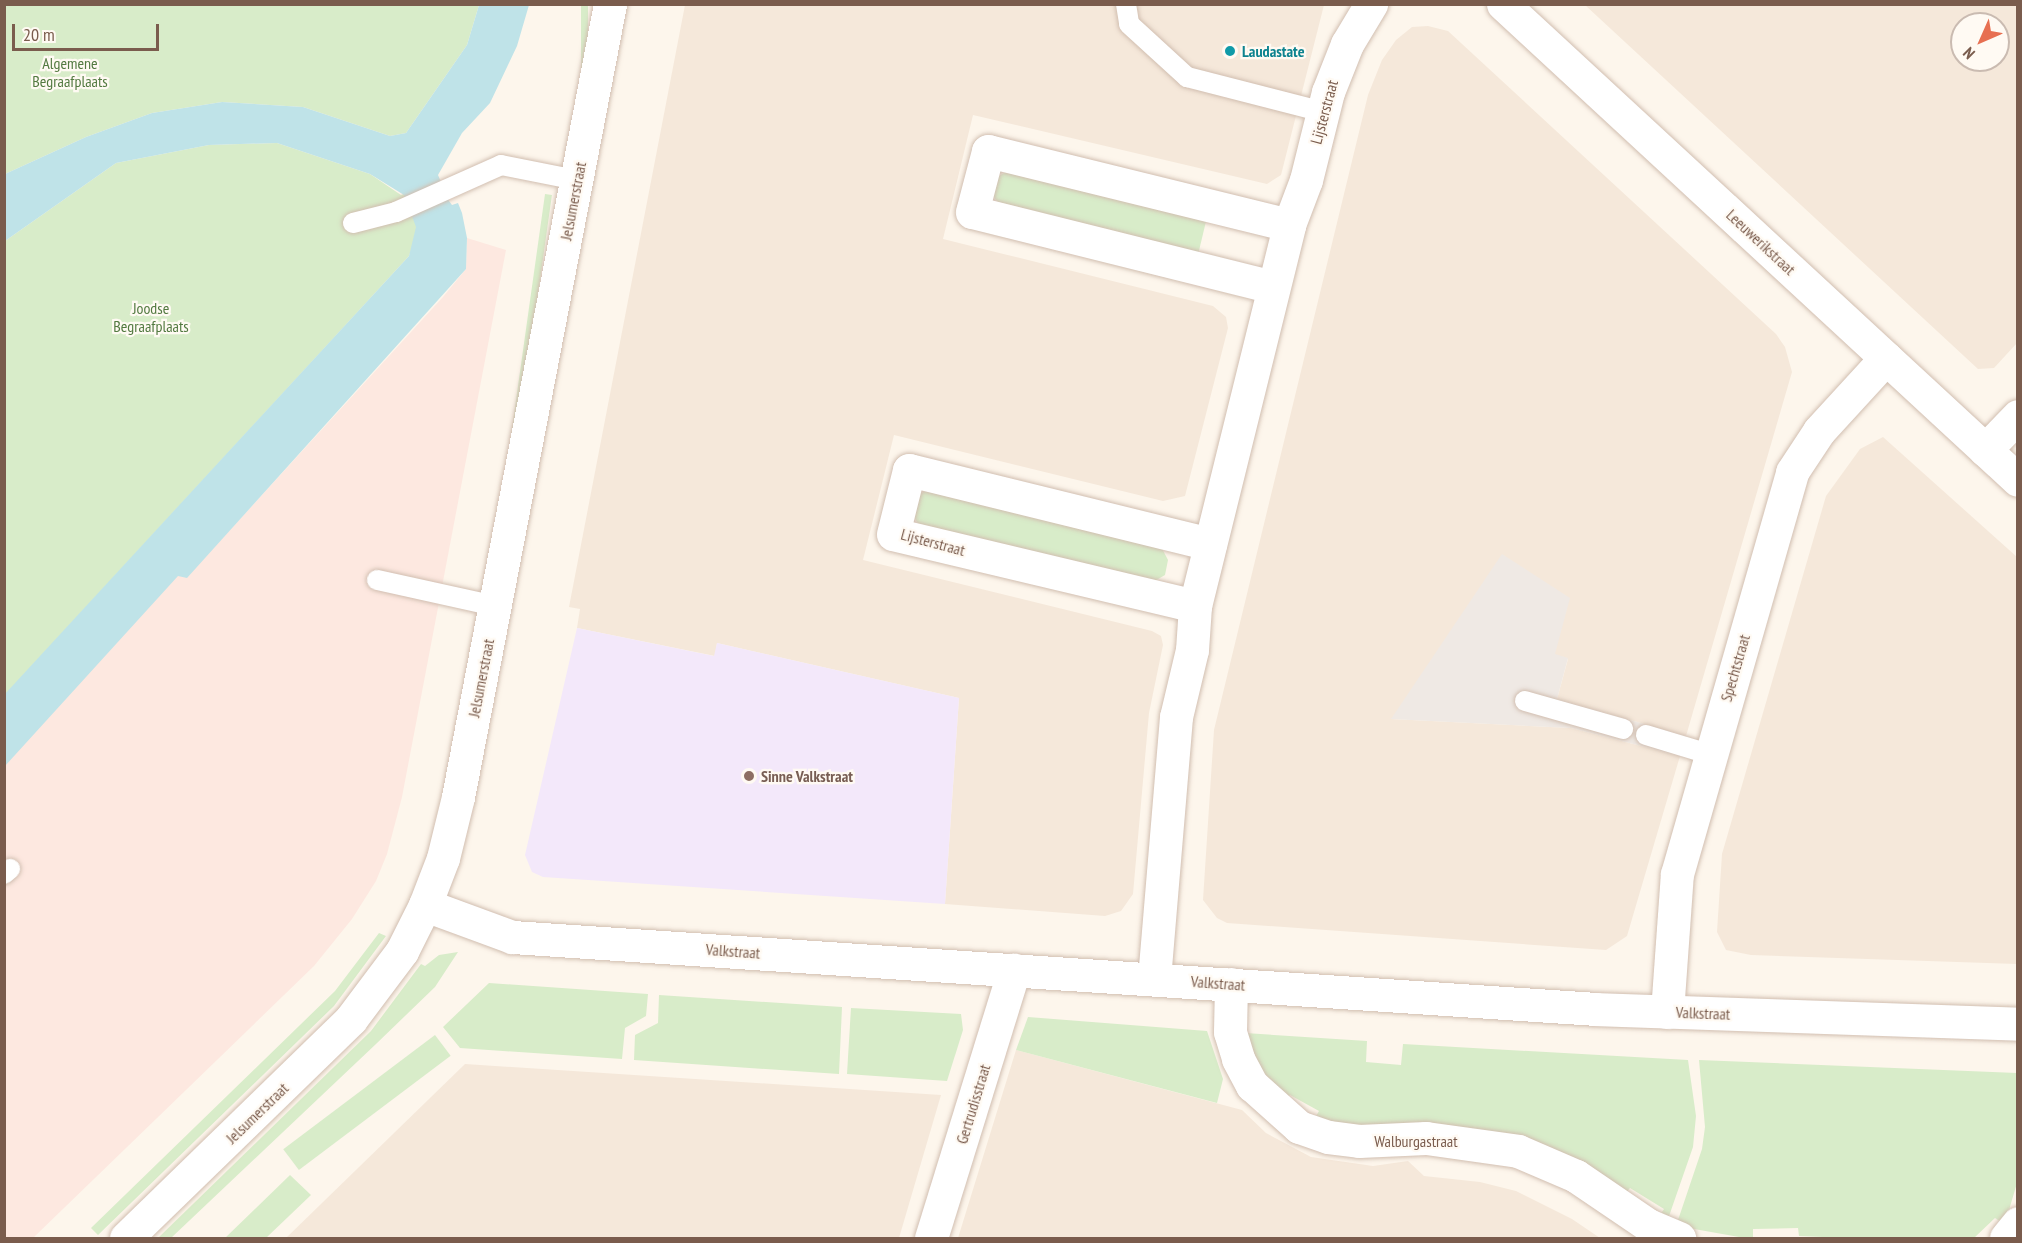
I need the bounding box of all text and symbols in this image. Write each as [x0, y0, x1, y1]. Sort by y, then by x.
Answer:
scale bar [15, 12, 162, 50]
north arrow [1950, 12, 2010, 72]
text: 20 m [23, 23, 55, 46]
place label: Laudastate [1242, 41, 1305, 61]
text: N [1959, 43, 1979, 63]
marker: Laudastate [1223, 44, 1237, 58]
park label: Algemene Begraafplaats [32, 53, 108, 91]
street label: Lijsterstraat [1306, 78, 1342, 146]
street label: Jelsumerstraat [556, 160, 590, 242]
street label: Leeuwerikstraat [1723, 205, 1799, 279]
park label: Joodse Begraafplaats [113, 298, 189, 336]
street label: Lijsterstraat [899, 524, 967, 560]
street label: Spechtstraat [1716, 632, 1754, 704]
street label: Jelsumerstraat [464, 637, 498, 719]
place label: Sinne Valkstraat [761, 766, 853, 786]
marker: Sinne Valkstraat [742, 769, 756, 783]
street label: Valkstraat [705, 940, 761, 962]
street label: Valkstraat [1190, 972, 1246, 994]
street label: Valkstraat [1675, 1002, 1731, 1024]
street label: Gertrudisstraat [952, 1062, 994, 1146]
street label: Jelsumerstraat [222, 1079, 292, 1147]
street label: Walburgastraat [1374, 1131, 1458, 1151]

